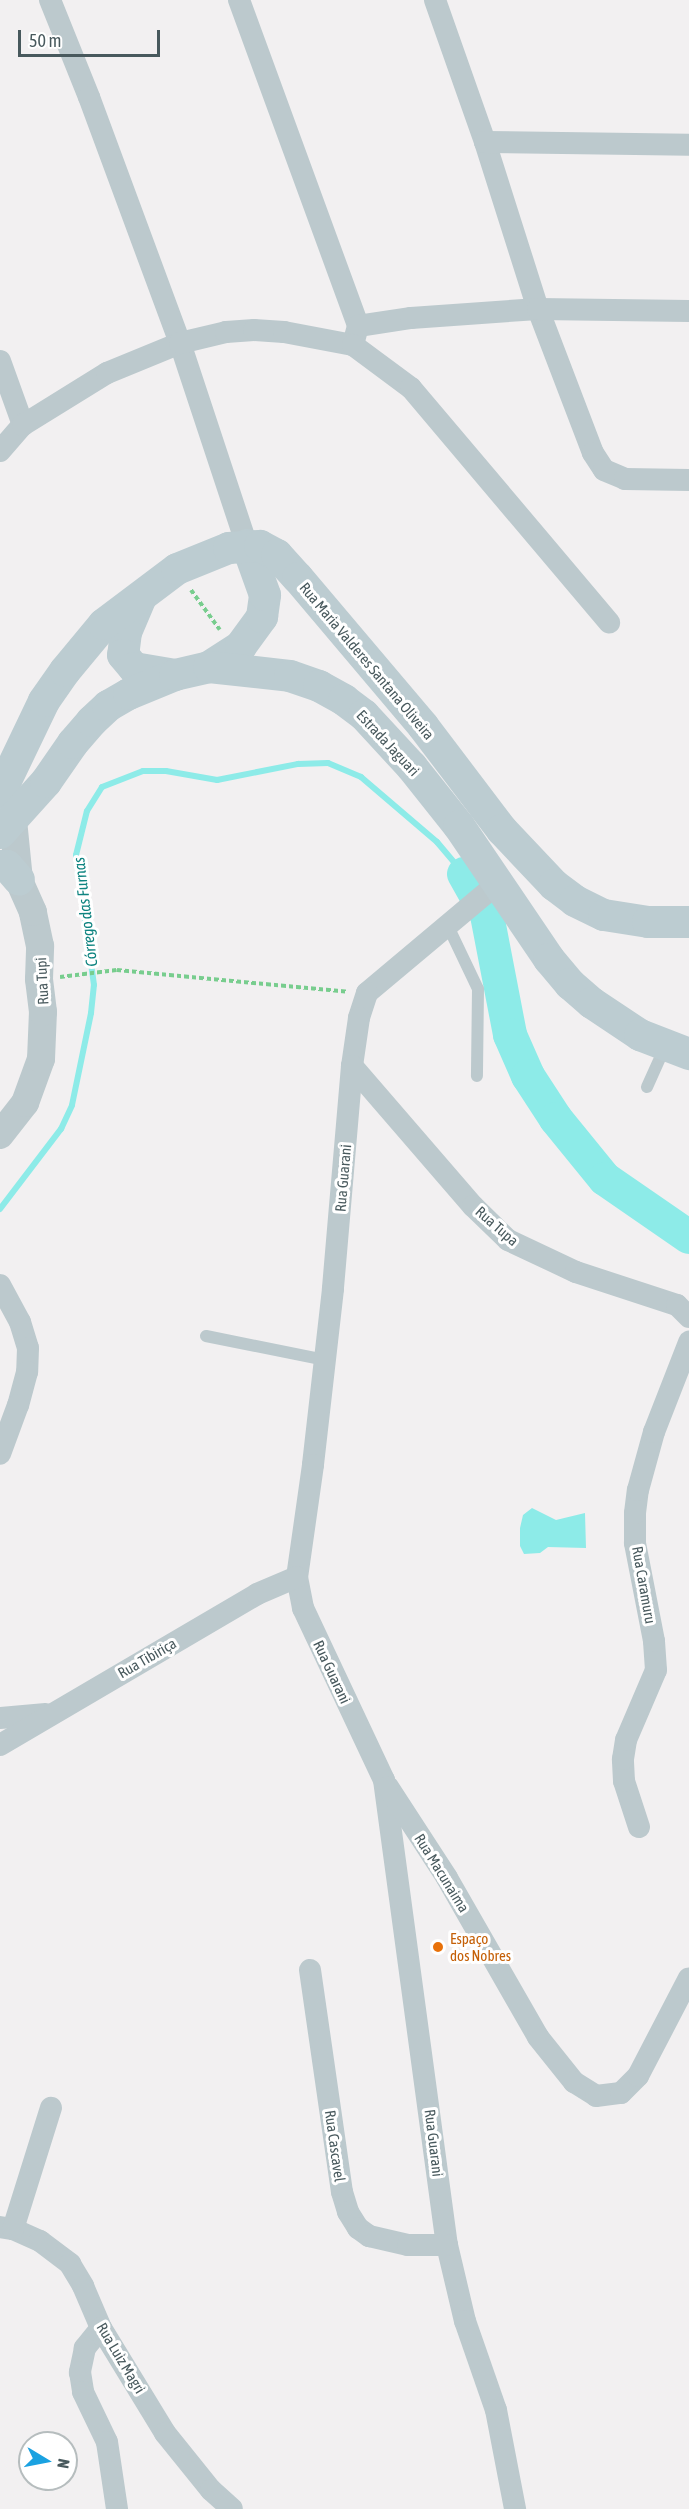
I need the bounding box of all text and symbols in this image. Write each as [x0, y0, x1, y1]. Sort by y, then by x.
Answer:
scale bar [21, 18, 164, 56]
text: 50 m [29, 30, 61, 51]
street label: Rua Maria Valderes Santana Oliveira [296, 579, 438, 743]
street label: Estrada Jaguari [353, 706, 423, 780]
water label: Córrego das Furnas [69, 856, 101, 968]
street label: Rua Tupi [32, 957, 52, 1005]
street label: Rua Guarani [331, 1143, 355, 1213]
street label: Rua Tupa [472, 1202, 522, 1250]
street label: Rua Caramuru [628, 1545, 660, 1625]
street label: Rua Tibiriça [115, 1634, 179, 1682]
street label: Rua Guarani [310, 1637, 354, 1707]
street label: Rua Macunaima [411, 1830, 473, 1916]
place label: Espaço dos Nobres [450, 1929, 511, 1964]
marker: Espaço dos Nobres [431, 1940, 445, 1954]
street label: Rua Guarani [421, 2108, 447, 2178]
street label: Rua Cascavel [321, 2109, 349, 2183]
street label: Rua Luiz Magri [93, 2319, 149, 2397]
north arrow [18, 2431, 78, 2491]
text: N [54, 2458, 73, 2470]

